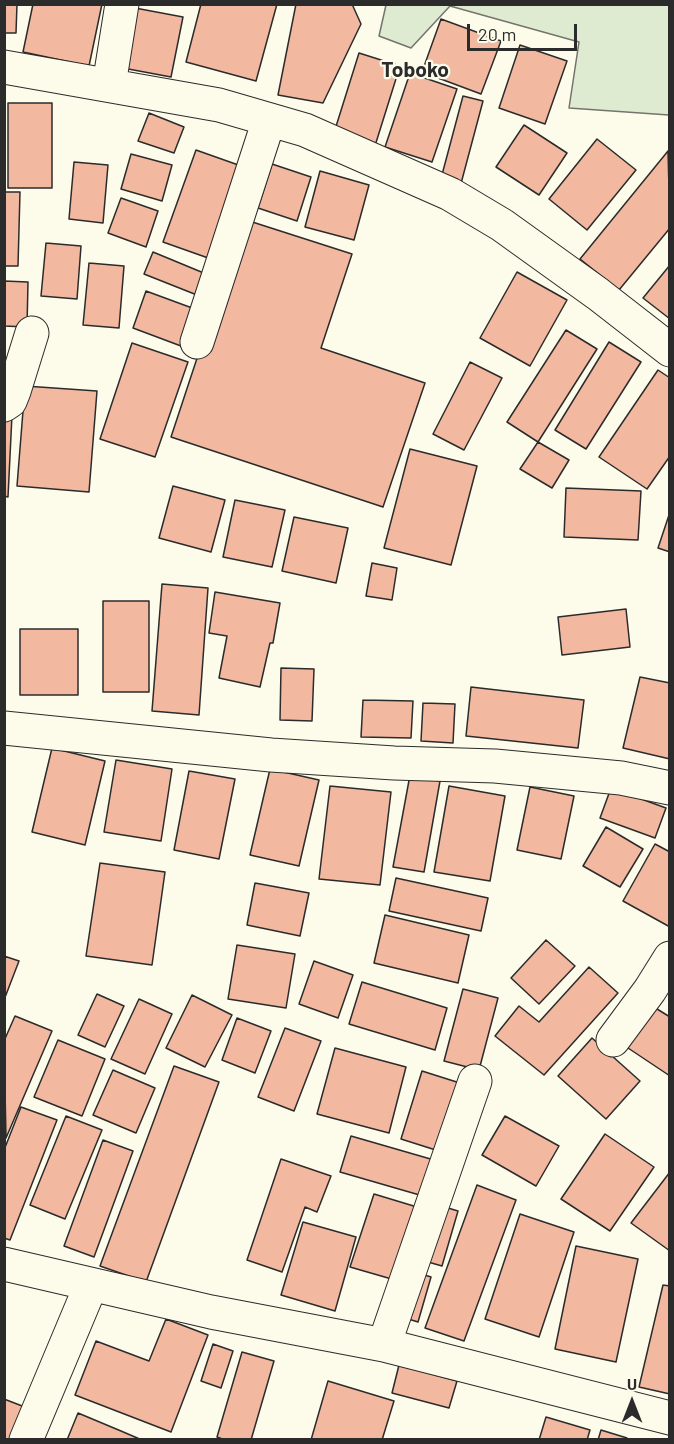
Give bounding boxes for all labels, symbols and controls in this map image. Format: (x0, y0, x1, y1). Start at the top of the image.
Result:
scale bar (470, 12, 580, 50)
text: 20 m (478, 23, 516, 45)
district label: Toboko (381, 57, 449, 83)
north arrow (602, 1372, 662, 1432)
text: U (627, 1374, 637, 1393)

